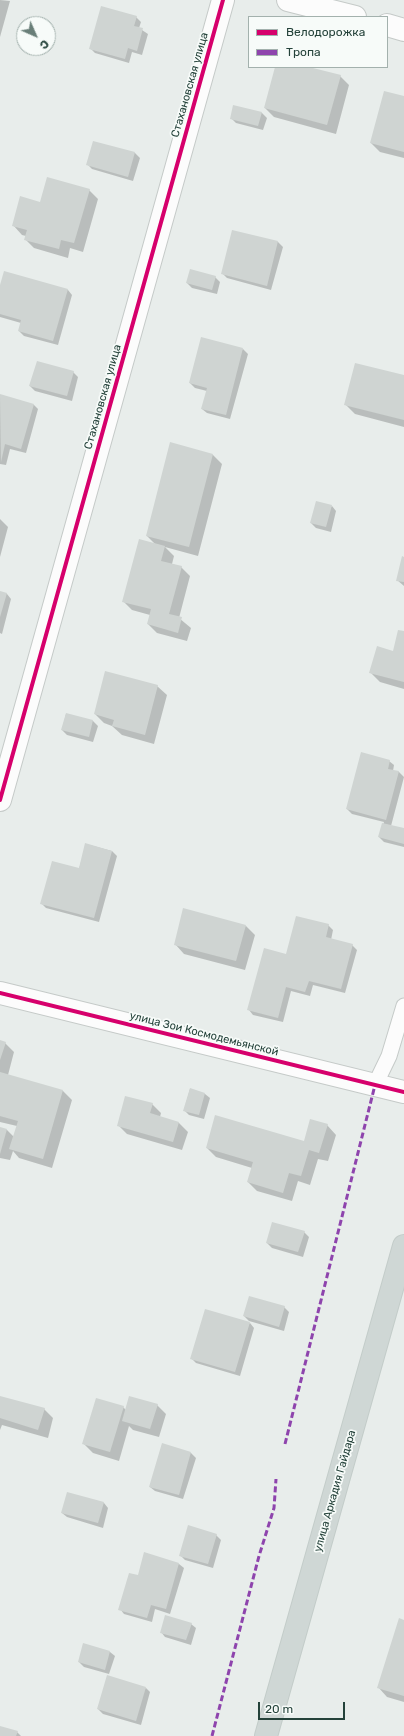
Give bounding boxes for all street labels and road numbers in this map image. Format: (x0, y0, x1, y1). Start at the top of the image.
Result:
street label: Стахановская улица (169, 31, 211, 139)
street label: Стахановская улица (82, 343, 124, 451)
street label: улица Зои Космодемьянской (128, 1009, 280, 1059)
street label: улица Аркадия Гайдара (311, 1429, 359, 1553)

